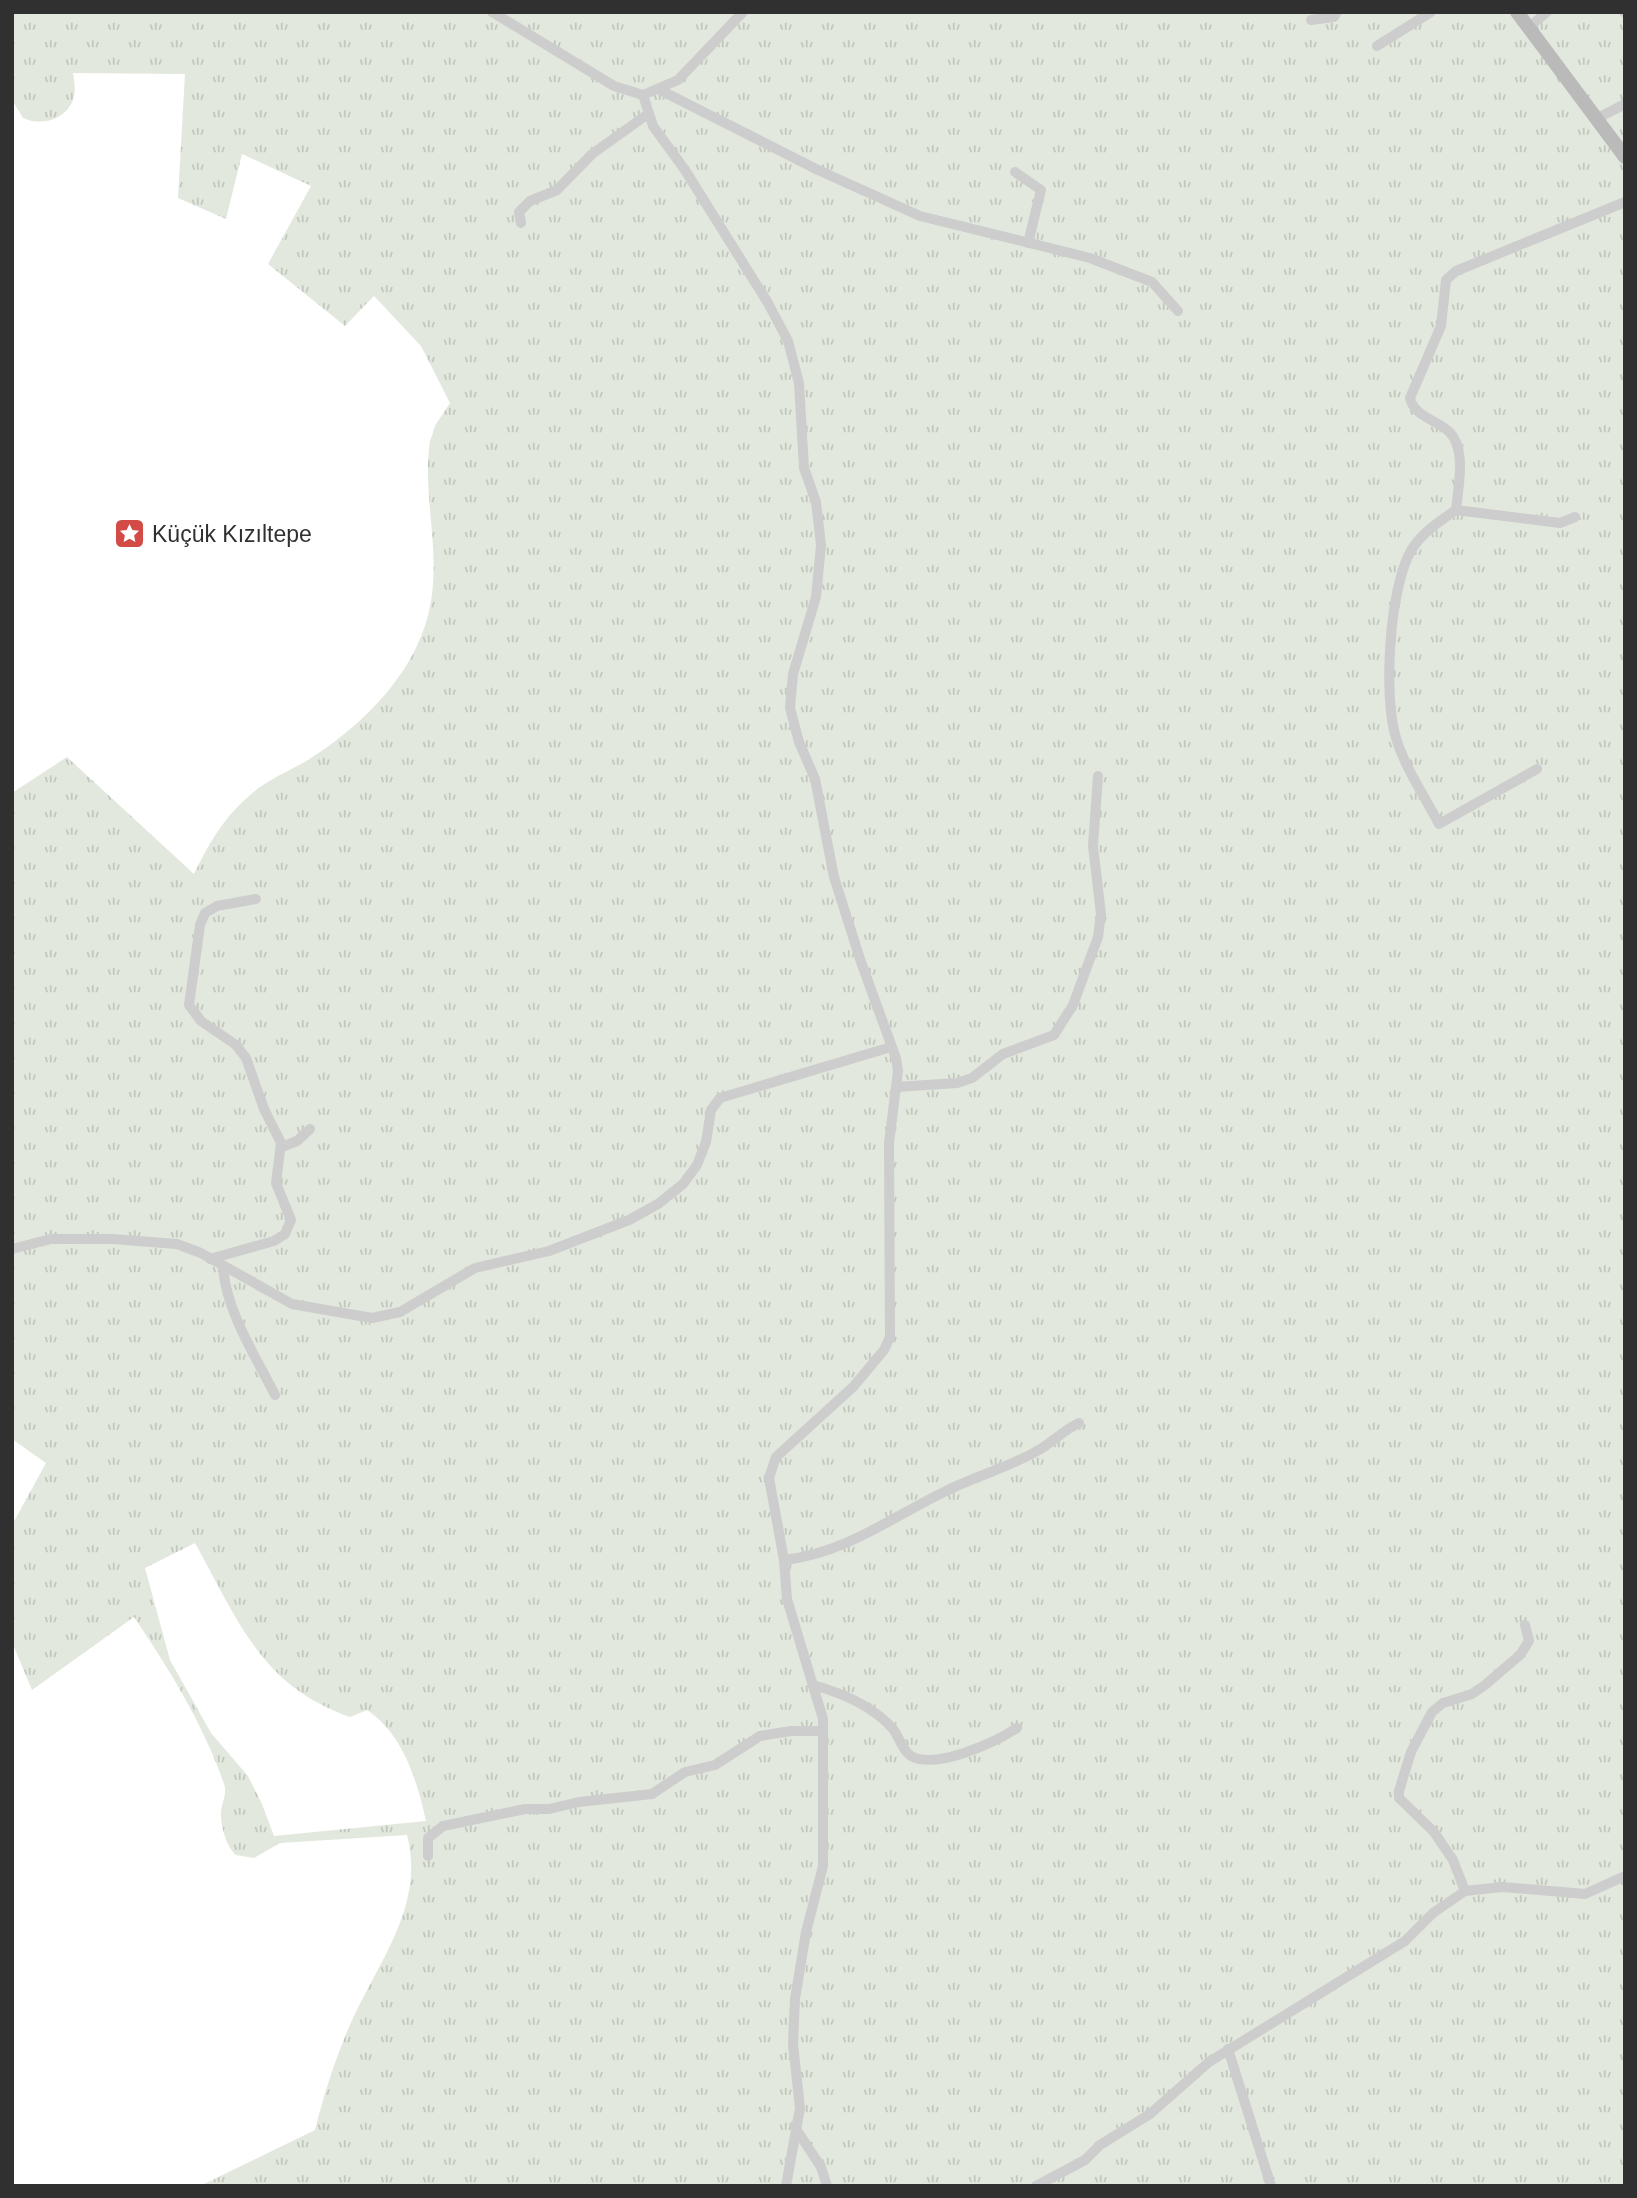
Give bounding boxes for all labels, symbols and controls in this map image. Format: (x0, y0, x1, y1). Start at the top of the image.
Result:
place icon: Küçük Kızıltepe (112, 517, 146, 551)
place label: Küçük Kızıltepe (152, 521, 312, 547)

